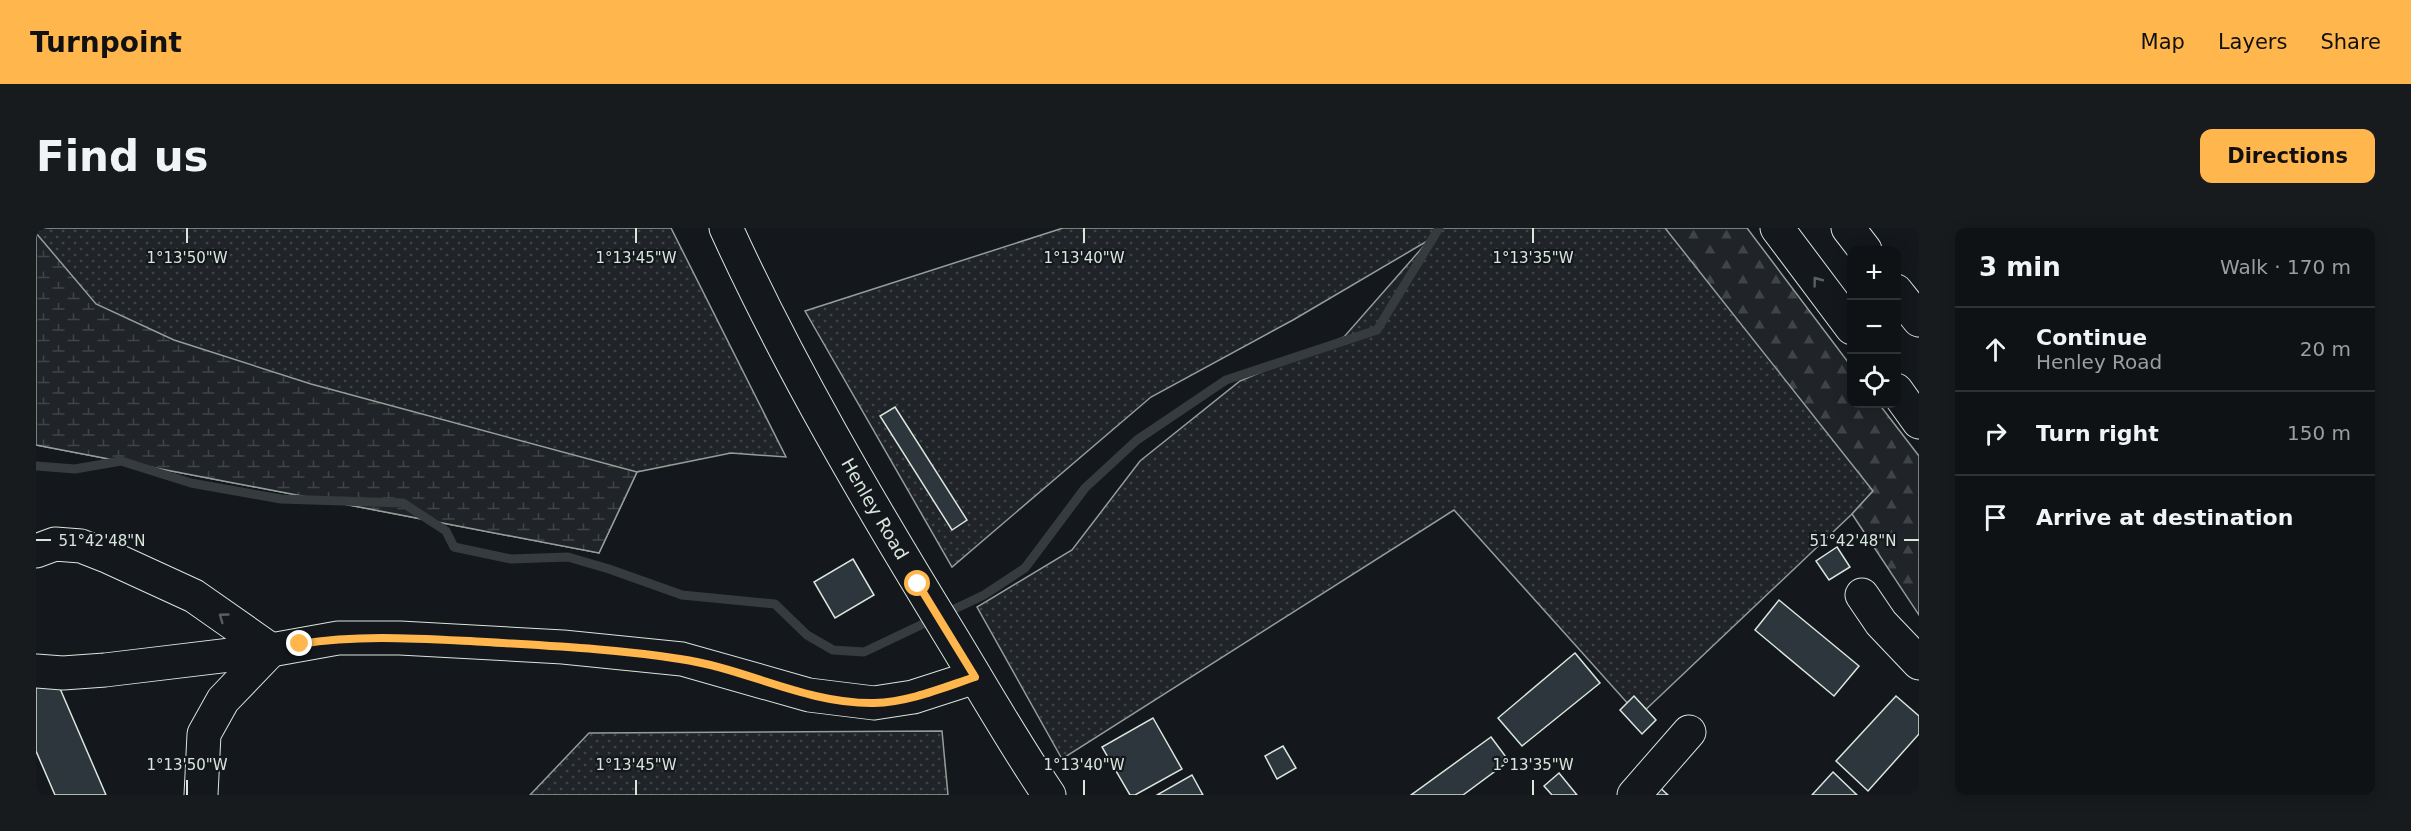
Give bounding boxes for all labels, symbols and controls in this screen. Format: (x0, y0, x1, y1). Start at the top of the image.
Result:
text: Turnpoint (30, 26, 182, 59)
text: Map (2141, 30, 2185, 54)
text: Layers (2218, 30, 2287, 54)
text: Share (2320, 30, 2381, 54)
button: Directions (2200, 129, 2375, 183)
text: Find us (36, 132, 209, 181)
map controls (1847, 246, 1901, 408)
button: + (1847, 246, 1901, 300)
text: 1°13'50"W (146, 249, 228, 267)
text: 1°13'45"W (595, 249, 677, 267)
text: 1°13'40"W (1043, 249, 1125, 267)
text: 1°13'35"W (1492, 249, 1574, 267)
text: 3 min (1979, 252, 2061, 282)
text: Walk · 170 m (2220, 255, 2351, 279)
one-way arrow (1813, 277, 1824, 288)
button: − (1847, 300, 1901, 354)
text: Continue (2036, 325, 2147, 350)
icon: ahead (1979, 333, 2012, 366)
text: 20 m (2300, 337, 2351, 361)
text: Henley Road (2036, 350, 2162, 374)
button: locate (1847, 354, 1901, 408)
icon: right (1979, 417, 2012, 450)
text: Turn right (2036, 421, 2159, 446)
text: 150 m (2287, 421, 2351, 445)
street label: Henley Road (837, 454, 913, 563)
icon: arrive (1979, 501, 2012, 534)
text: Arrive at destination (2036, 505, 2293, 530)
text: 51°42'48"N (58, 532, 146, 550)
text: 51°42'48"N (1809, 532, 1897, 550)
route start (904, 570, 930, 596)
one-way arrow (219, 613, 230, 624)
route end (286, 630, 312, 656)
text: 1°13'50"W (146, 756, 228, 774)
text: 1°13'45"W (595, 756, 677, 774)
text: 1°13'40"W (1043, 756, 1125, 774)
text: 1°13'35"W (1492, 756, 1574, 774)

